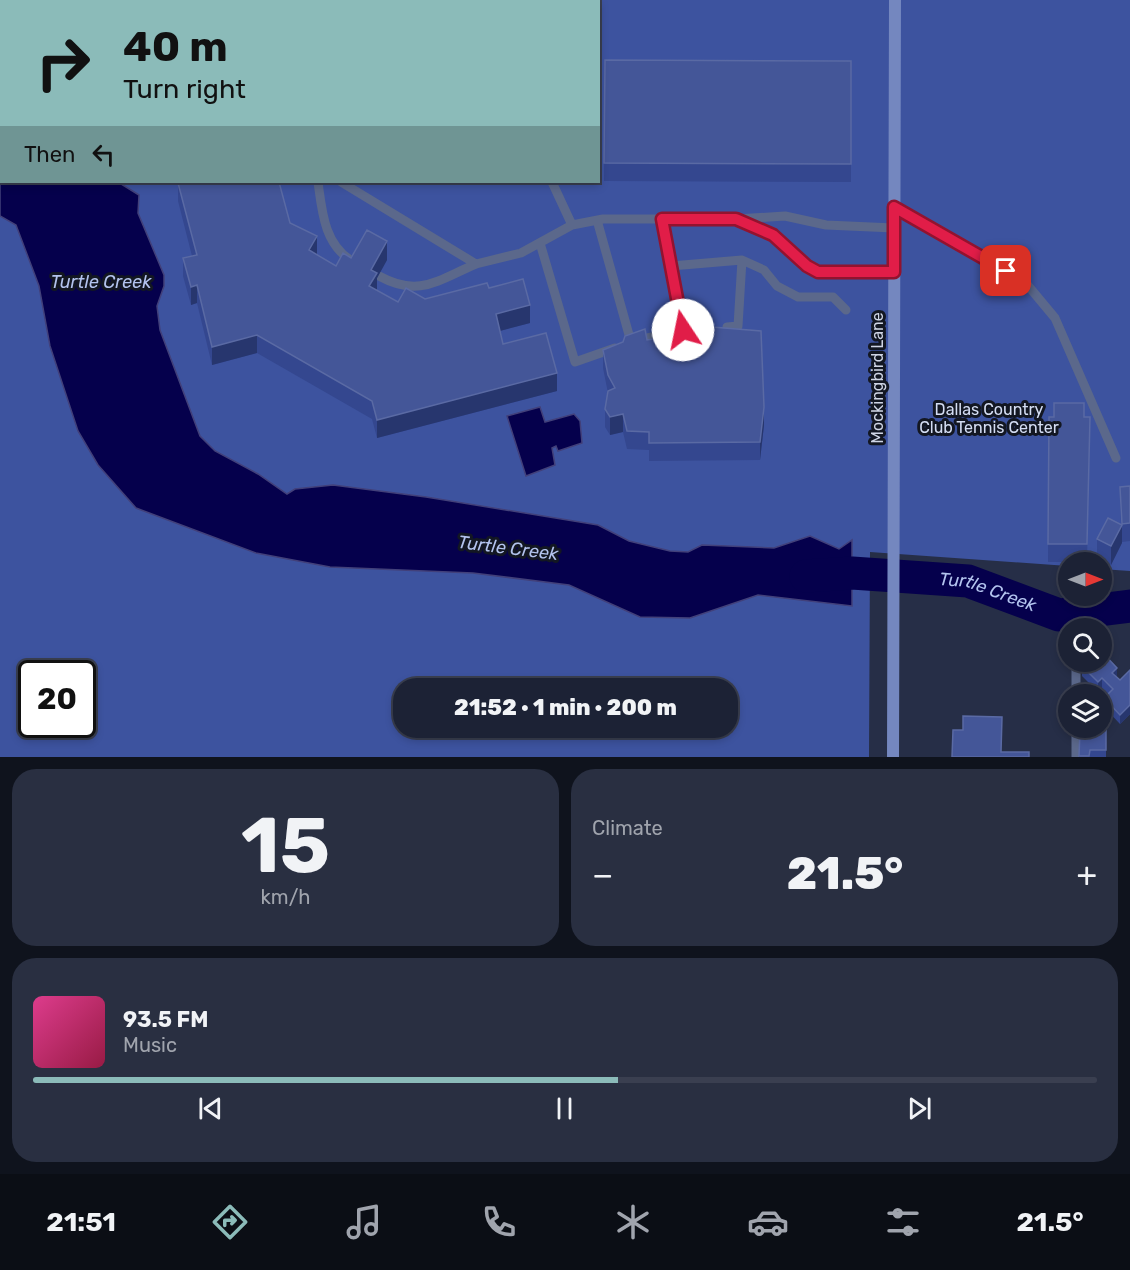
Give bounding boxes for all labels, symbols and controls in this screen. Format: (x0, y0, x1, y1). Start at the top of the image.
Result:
text: 40 m (123, 22, 228, 72)
icon: right (24, 24, 102, 102)
text: Turn right (123, 73, 246, 105)
icon: left (87, 138, 120, 171)
text: Then (24, 141, 75, 168)
pin (980, 245, 1031, 296)
icon: arrive (989, 254, 1022, 287)
water label: Turtle Creek (51, 271, 152, 293)
position arrow (651, 298, 715, 362)
street label: Mockingbird Lane (868, 312, 887, 444)
park label: Dallas Country Club Tennis Center (919, 400, 1059, 437)
water label: Turtle Creek (457, 531, 560, 565)
north arrow (1058, 552, 1112, 606)
map controls (1058, 552, 1112, 738)
water label: Turtle Creek (938, 568, 1040, 617)
button: search (1058, 618, 1112, 672)
speed limit sign: 20 (18, 660, 96, 738)
button: layers (1058, 684, 1112, 738)
text: 21:52 · 1 min · 200 m (454, 694, 677, 721)
text: 15 (241, 799, 330, 892)
text: Climate (592, 816, 663, 840)
text: 21.5° (787, 847, 903, 900)
text: − (592, 855, 613, 894)
text: + (1076, 855, 1097, 894)
text: km/h (261, 885, 310, 909)
text: 93.5 FM (123, 1006, 208, 1033)
text: Music (123, 1033, 177, 1057)
icon: previous (194, 1092, 227, 1125)
icon: pause (548, 1092, 581, 1125)
icon: next (903, 1092, 936, 1125)
icon: directions (209, 1201, 251, 1243)
icon: music (343, 1201, 385, 1243)
icon: phone (478, 1201, 520, 1243)
icon: climate (612, 1201, 654, 1243)
icon: car (747, 1201, 789, 1243)
icon: filters (882, 1201, 924, 1243)
text: 21:51 (46, 1206, 116, 1238)
text: 21.5° (1016, 1206, 1084, 1238)

